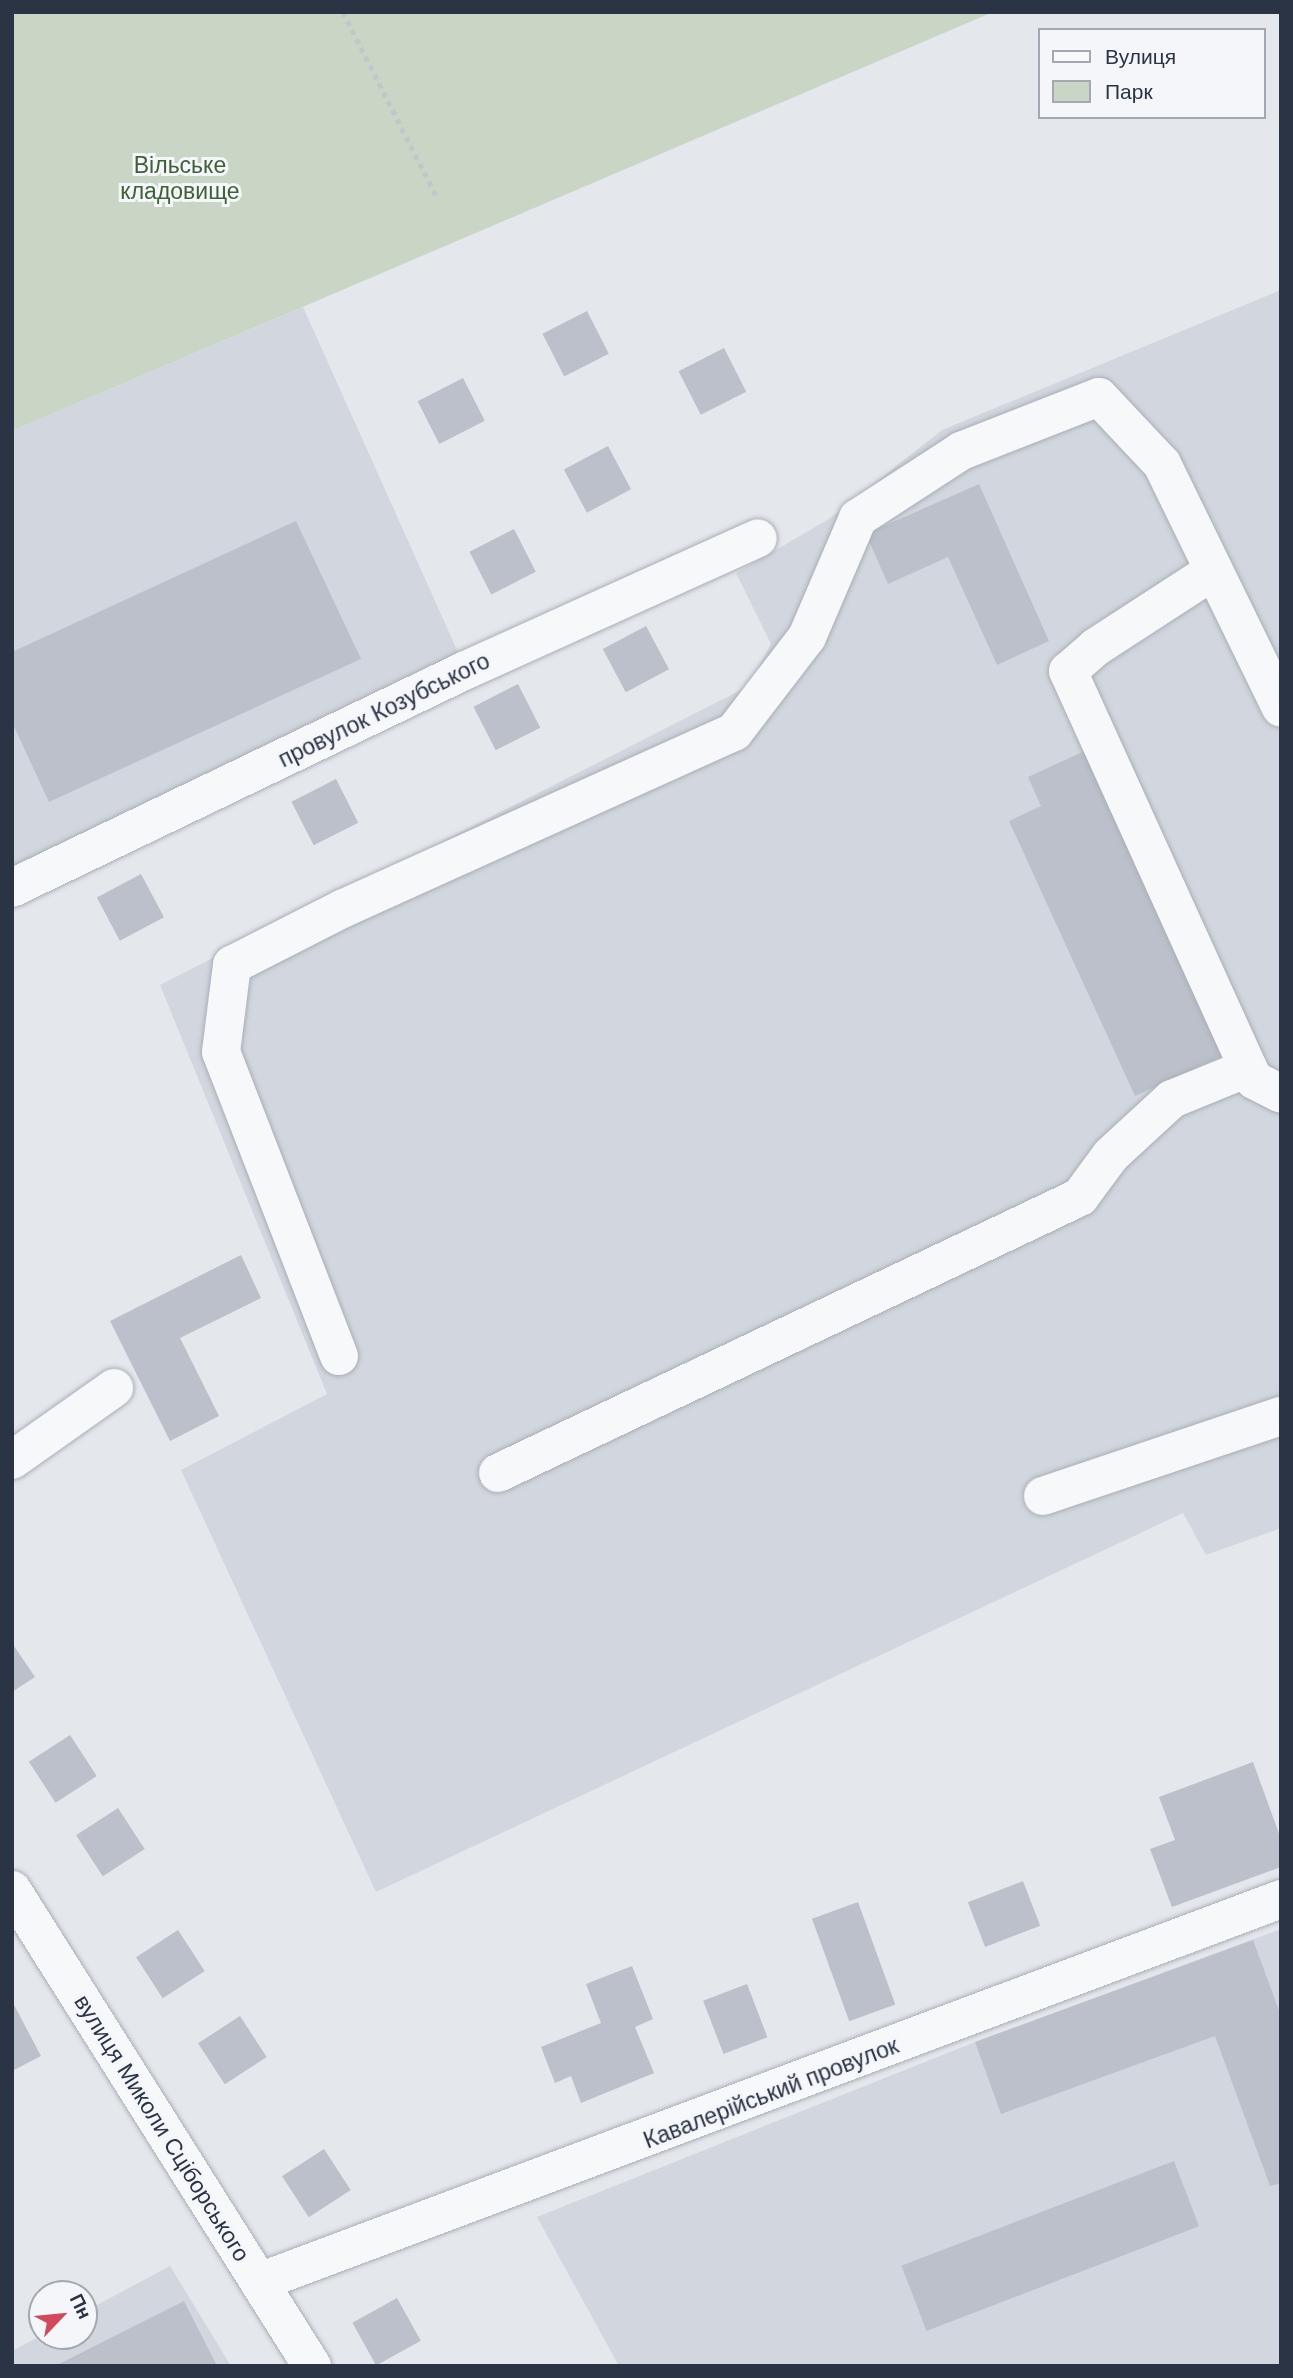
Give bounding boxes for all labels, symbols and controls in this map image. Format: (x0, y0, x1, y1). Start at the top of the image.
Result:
legend (1038, 28, 1265, 119)
text: Вулиця (1105, 45, 1176, 68)
text: Парк (1105, 80, 1153, 103)
park label: Вільське кладовище (120, 151, 240, 205)
street label: провулок Козубського (274, 647, 494, 773)
street label: вулиця Миколи Сціборського (68, 1990, 256, 2266)
street label: Кавалерійський провулок (640, 2032, 902, 2154)
north arrow (28, 2280, 98, 2350)
text: Пн (66, 2291, 95, 2322)

